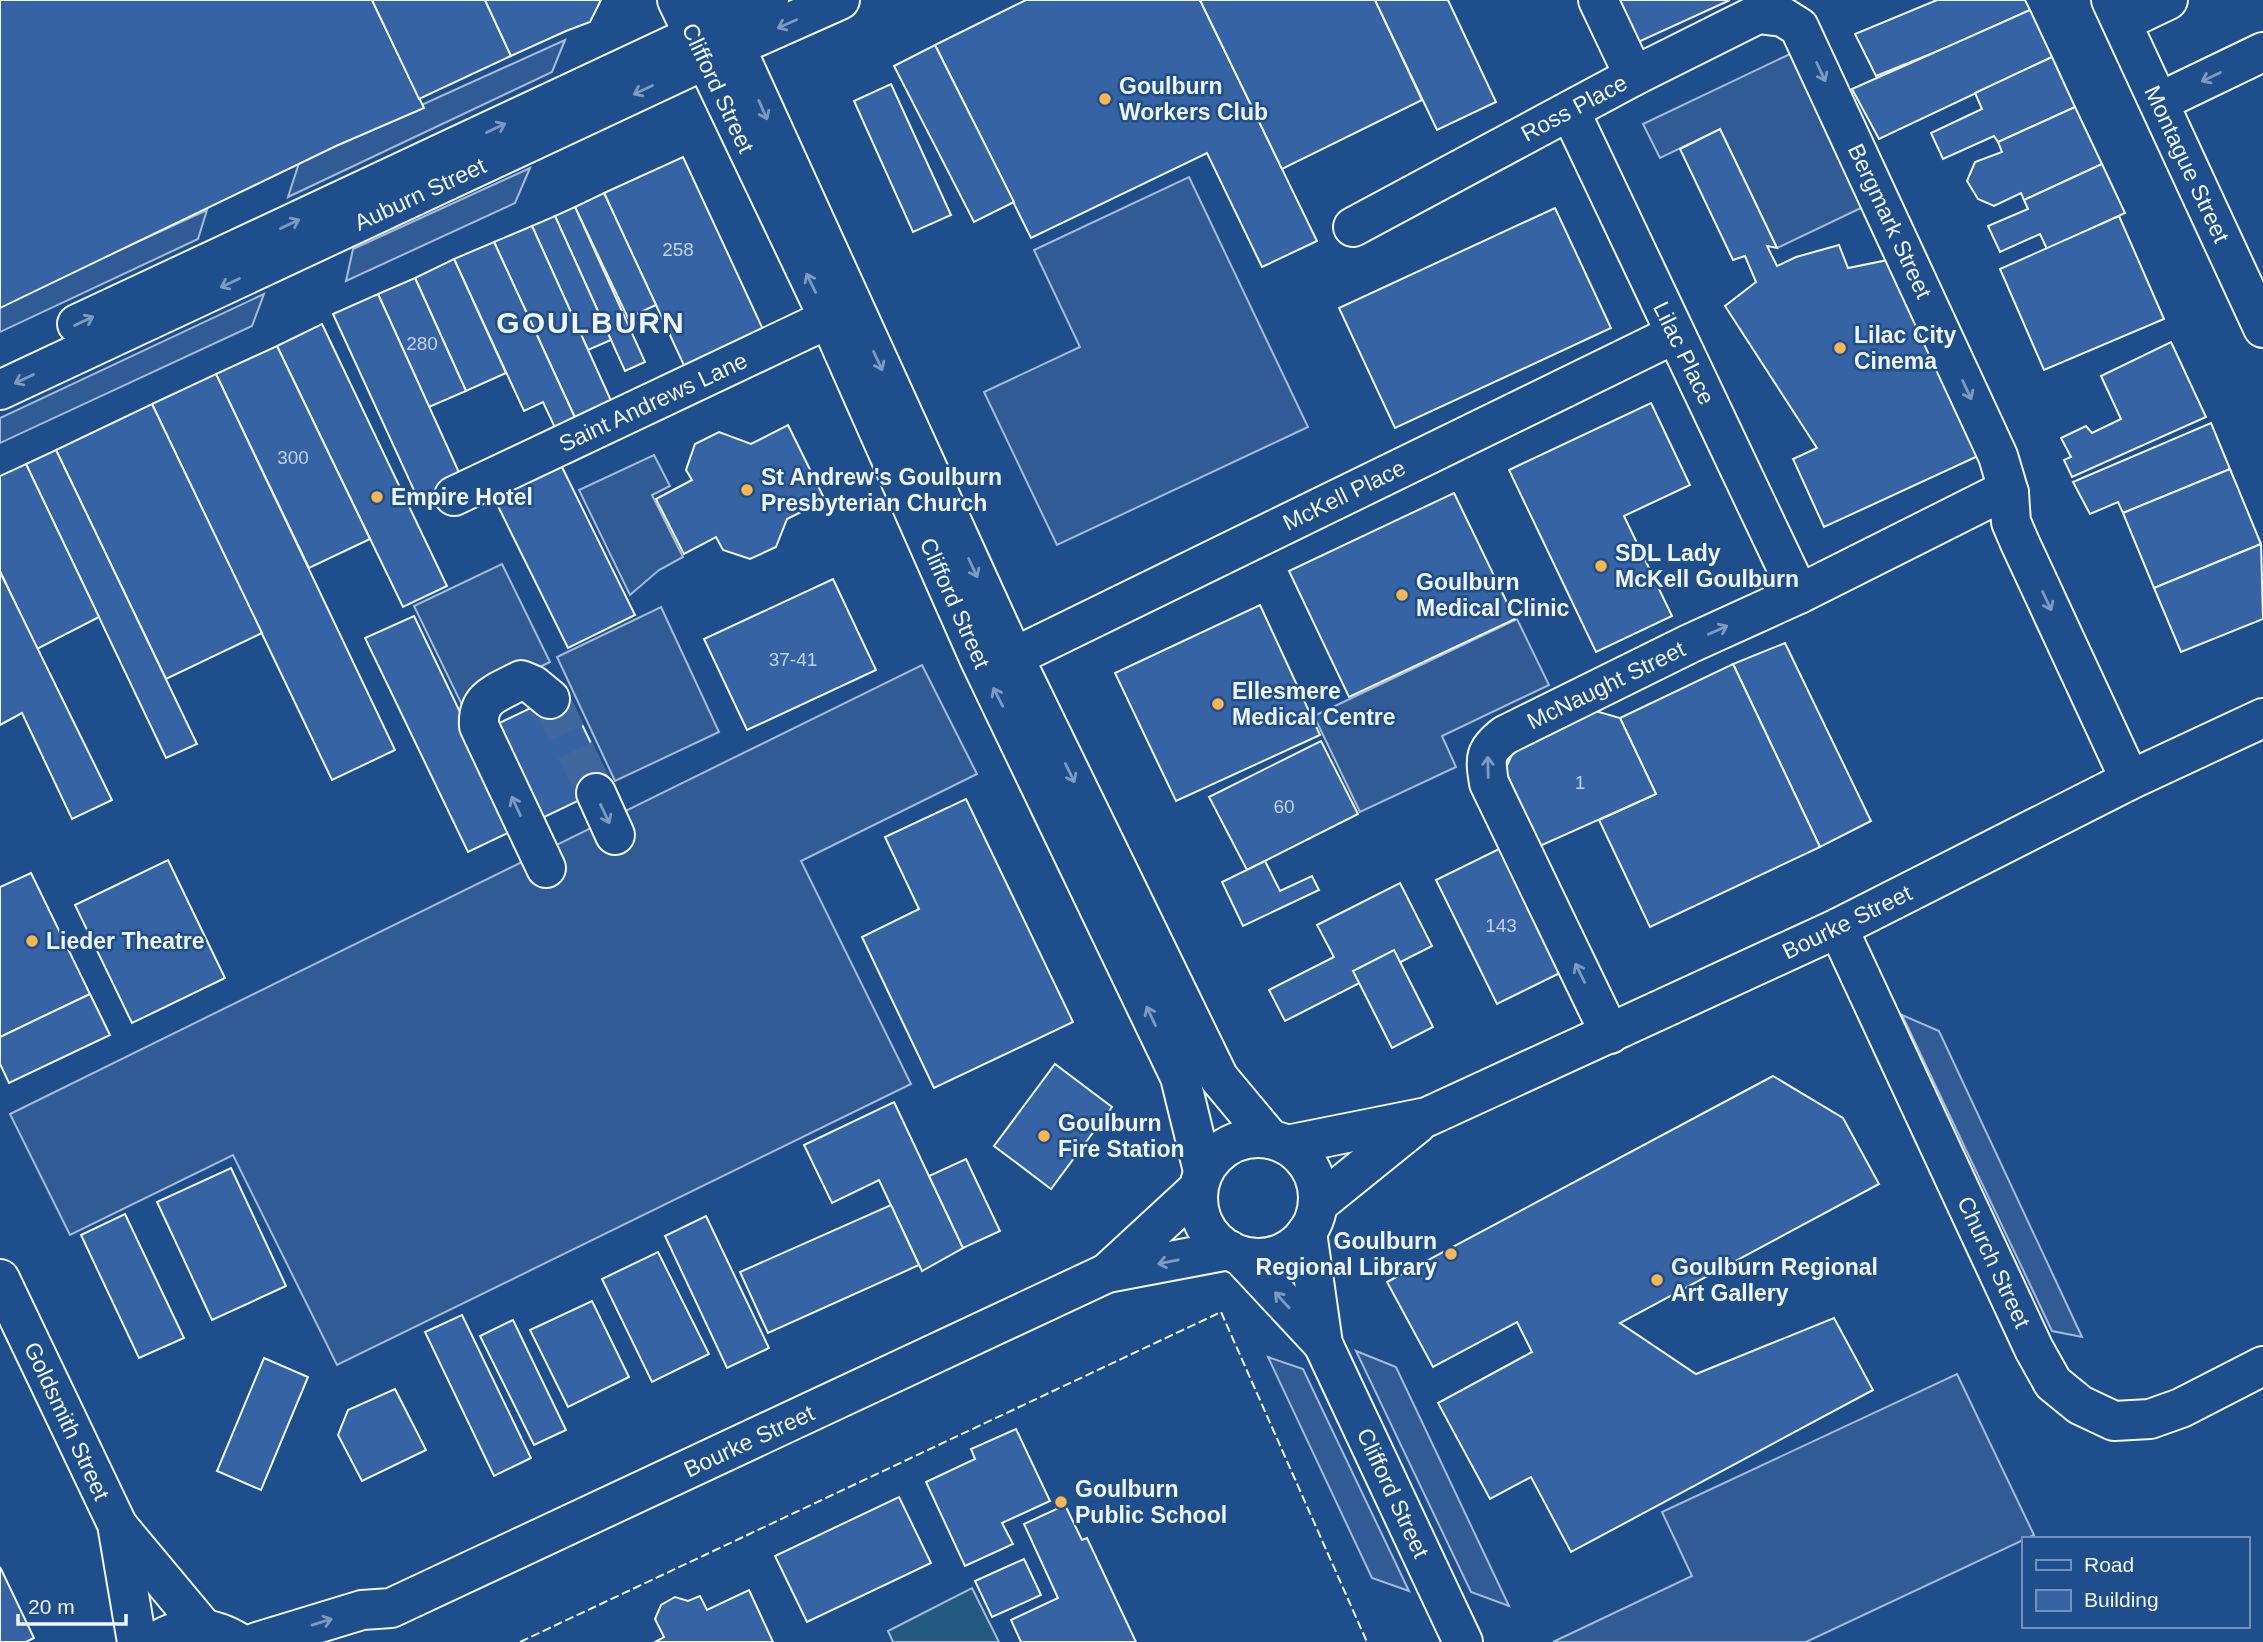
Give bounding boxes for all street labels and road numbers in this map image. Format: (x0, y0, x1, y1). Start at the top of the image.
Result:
street label: Clifford Street (677, 19, 760, 158)
street label: Ross Place (1517, 69, 1631, 147)
street label: Montague Street (2139, 81, 2235, 247)
street label: Bergmark Street (1843, 140, 1937, 303)
street label: Auburn Street (350, 152, 490, 236)
street label: Lilac Place (1648, 297, 1720, 409)
street label: Saint Andrews Lane (555, 347, 751, 457)
street label: McKell Place (1279, 454, 1409, 536)
street label: Clifford Street (915, 534, 996, 673)
street label: McNaught Street (1523, 635, 1690, 735)
street label: Bourke Street (1778, 879, 1916, 965)
street label: Church Street (1952, 1192, 2036, 1332)
street label: Goldsmith Street (19, 1338, 115, 1505)
street label: Bourke Street (680, 1399, 819, 1483)
street label: Clifford Street (1352, 1424, 1435, 1563)

